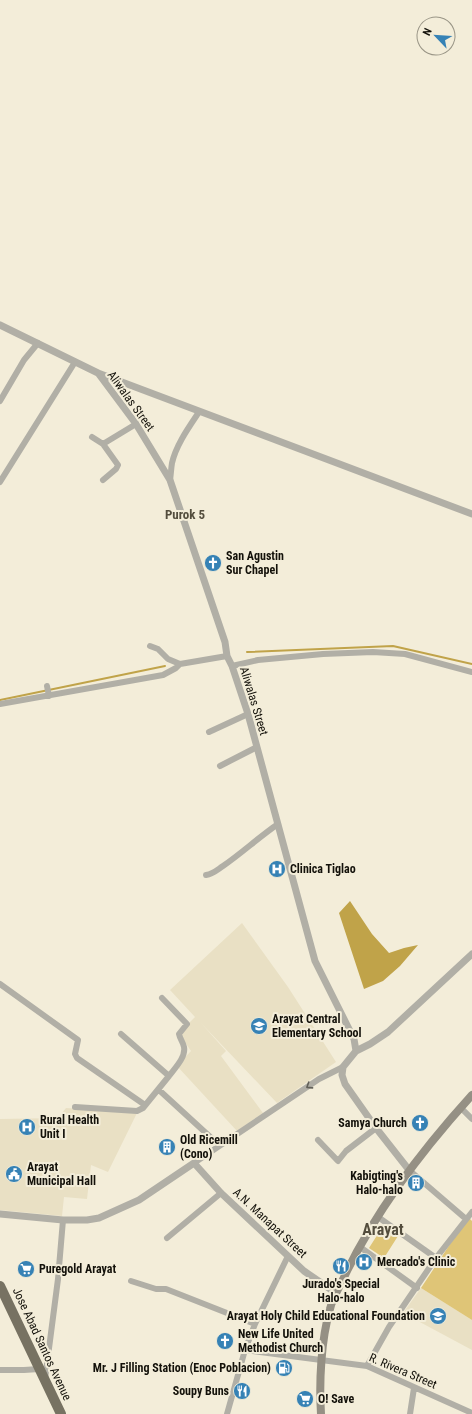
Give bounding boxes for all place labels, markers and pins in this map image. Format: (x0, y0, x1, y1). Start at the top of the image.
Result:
place label: San Agustin Sur Chapel (226, 549, 284, 577)
church icon: San Agustin Sur Chapel (203, 553, 223, 573)
hospital icon: Clinica Tiglao (267, 859, 287, 879)
place label: Clinica Tiglao (290, 862, 356, 876)
place label: Arayat Central Elementary School (272, 1012, 362, 1040)
school or university icon: Arayat Central Elementary School (249, 1016, 269, 1036)
place label: Rural Health Unit I (40, 1113, 99, 1141)
church icon: Samya Church (410, 1113, 430, 1133)
place label: Samya Church (338, 1116, 407, 1130)
hospital icon: Rural Health Unit I (17, 1117, 37, 1137)
place label: Old Ricemill (Cono) (180, 1133, 238, 1161)
building icon: Old Ricemill (Cono) (157, 1137, 177, 1157)
place label: Arayat Municipal Hall (27, 1160, 96, 1188)
public building icon: Arayat Municipal Hall (4, 1164, 24, 1184)
place label: Kabigting's Halo-halo (350, 1169, 404, 1197)
building icon: Kabigting's Halo-halo (406, 1173, 426, 1193)
hospital icon: Mercado's Clinic (354, 1252, 374, 1272)
place label: Mercado's Clinic (377, 1255, 456, 1269)
restaurant icon: Jurado's Special Halo-halo (331, 1256, 351, 1276)
supermarket icon: Puregold Arayat (16, 1259, 36, 1279)
place label: Puregold Arayat (39, 1262, 117, 1276)
place label: Jurado's Special Halo-halo (302, 1277, 380, 1305)
school or university icon: Arayat Holy Child Educational Foundation (428, 1306, 448, 1326)
place label: Arayat Holy Child Educational Foundation (227, 1309, 425, 1323)
place label: New Life United Methodist Church (238, 1327, 323, 1355)
church icon: New Life United Methodist Church (215, 1331, 235, 1351)
fuel station icon: Mr. J Filling Station (Enoc Poblacion) (274, 1358, 294, 1378)
place label: Mr. J Filling Station (Enoc Poblacion) (93, 1361, 271, 1375)
restaurant icon: Soupy Buns (232, 1381, 252, 1401)
place label: Soupy Buns (173, 1384, 230, 1398)
supermarket icon: O! Save (295, 1389, 315, 1409)
place label: O! Save (318, 1392, 354, 1406)

